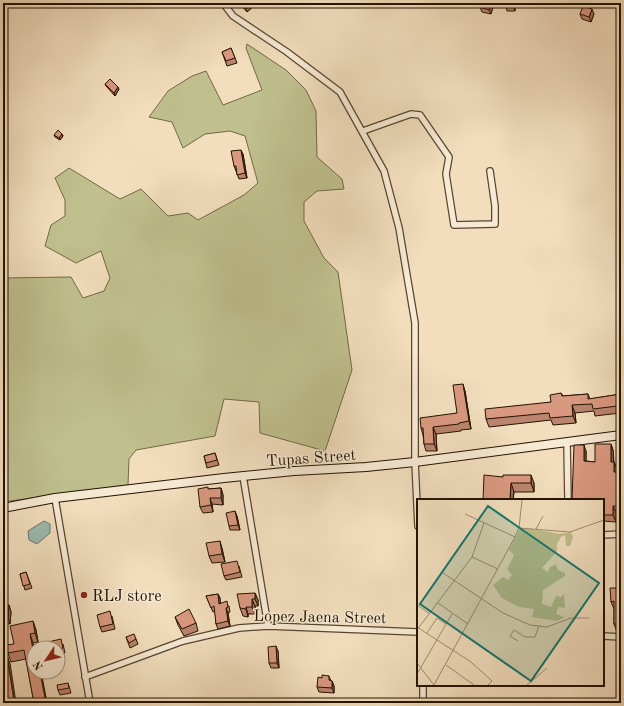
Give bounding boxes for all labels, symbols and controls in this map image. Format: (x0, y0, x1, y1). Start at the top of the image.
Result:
street label: Tupas Street (266, 448, 357, 470)
inset map (417, 499, 604, 686)
place label: RLJ store (92, 589, 162, 605)
marker: RLJ store (79, 590, 89, 600)
street label: Lopez Jaena Street (253, 609, 387, 627)
north arrow (26, 640, 66, 680)
text: N (32, 658, 46, 671)

